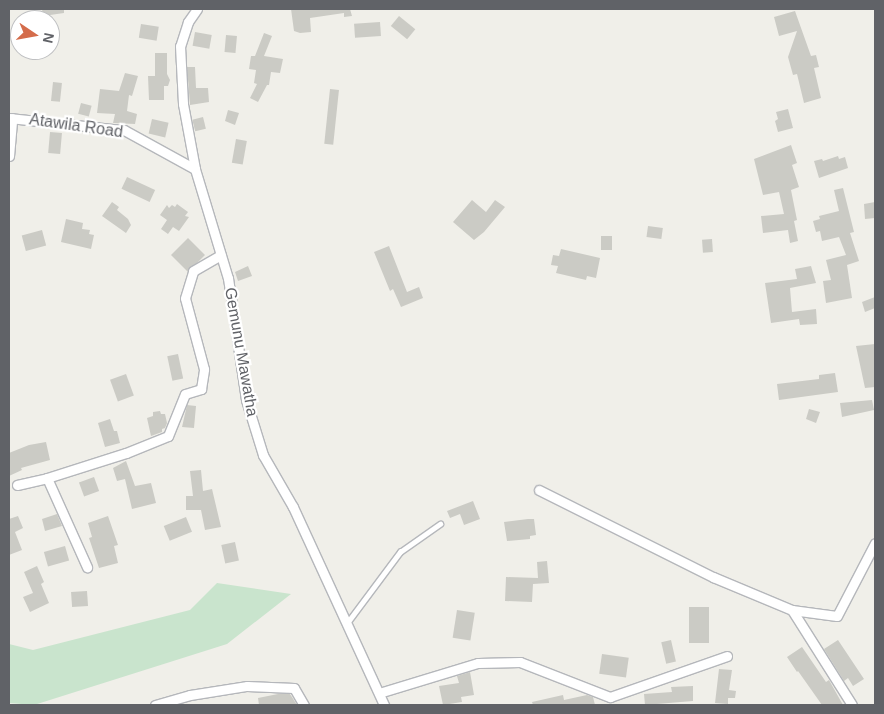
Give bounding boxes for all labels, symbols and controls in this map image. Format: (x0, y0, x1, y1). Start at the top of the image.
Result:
north arrow (10, 10, 60, 60)
text: N (40, 31, 58, 45)
street label: Atawila Road (28, 110, 124, 142)
street label: Gemunu Mawatha (220, 286, 262, 418)

